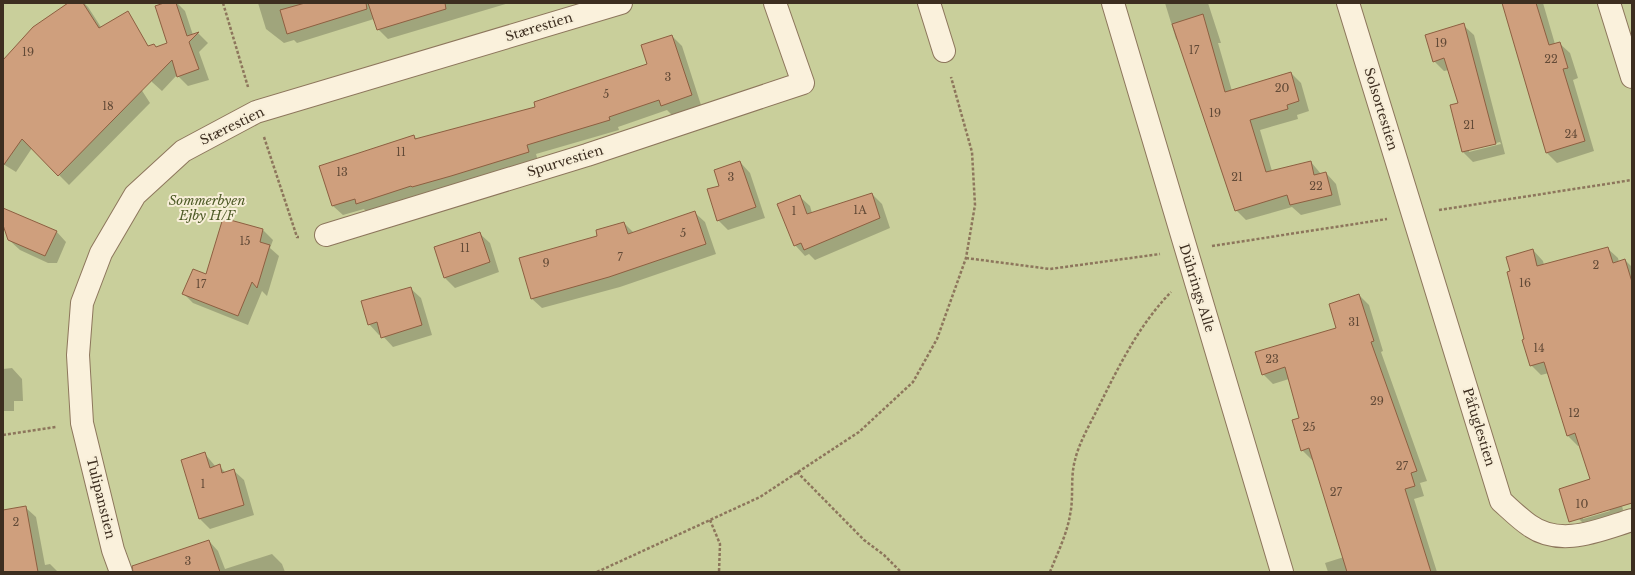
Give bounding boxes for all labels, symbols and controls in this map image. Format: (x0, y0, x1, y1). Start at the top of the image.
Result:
street label: Stærestien (503, 9, 575, 45)
house number: 19 (1435, 36, 1447, 50)
house number: 17 (1189, 43, 1200, 57)
house number: 19 (22, 45, 34, 59)
house number: 22 (1544, 52, 1558, 66)
street label: Solsortestien (1360, 66, 1402, 153)
house number: 3 (665, 70, 672, 84)
house number: 20 (1275, 81, 1289, 95)
house number: 5 (603, 87, 609, 101)
house number: 18 (102, 99, 114, 113)
street label: Stærestien (197, 103, 267, 149)
house number: 19 (1209, 106, 1221, 120)
house number: 21 (1463, 118, 1475, 132)
house number: 24 (1564, 127, 1578, 141)
street label: Spurvestien (525, 141, 605, 181)
house number: 11 (396, 145, 406, 159)
house number: 13 (336, 165, 348, 179)
house number: 3 (728, 170, 735, 184)
house number: 21 (1231, 170, 1243, 184)
house number: 22 (1309, 179, 1323, 193)
park label: Sommerbyen Ejby H/F (169, 192, 245, 224)
house number: 1A (853, 203, 867, 217)
house number: 1 (792, 204, 797, 218)
house number: 5 (680, 226, 686, 240)
house number: 15 (239, 234, 251, 248)
house number: 11 (460, 241, 470, 255)
street label: Dührings Alle (1175, 242, 1219, 334)
house number: 7 (617, 250, 623, 264)
house number: 9 (542, 256, 550, 270)
house number: 2 (1593, 258, 1600, 272)
house number: 16 (1519, 276, 1531, 290)
house number: 17 (196, 277, 207, 291)
house number: 31 (1348, 315, 1360, 329)
house number: 14 (1533, 341, 1545, 355)
house number: 23 (1265, 352, 1279, 366)
street label: Påfuglestien (1459, 386, 1499, 468)
house number: 29 (1370, 394, 1384, 408)
house number: 12 (1568, 406, 1580, 420)
house number: 25 (1302, 420, 1316, 434)
street label: Tulipanstien (83, 455, 119, 541)
house number: 27 (1396, 459, 1409, 473)
house number: 1 (201, 477, 206, 491)
house number: 27 (1330, 485, 1343, 499)
house number: 10 (1576, 497, 1589, 511)
house number: 2 (13, 515, 20, 529)
house number: 3 (185, 554, 192, 568)

